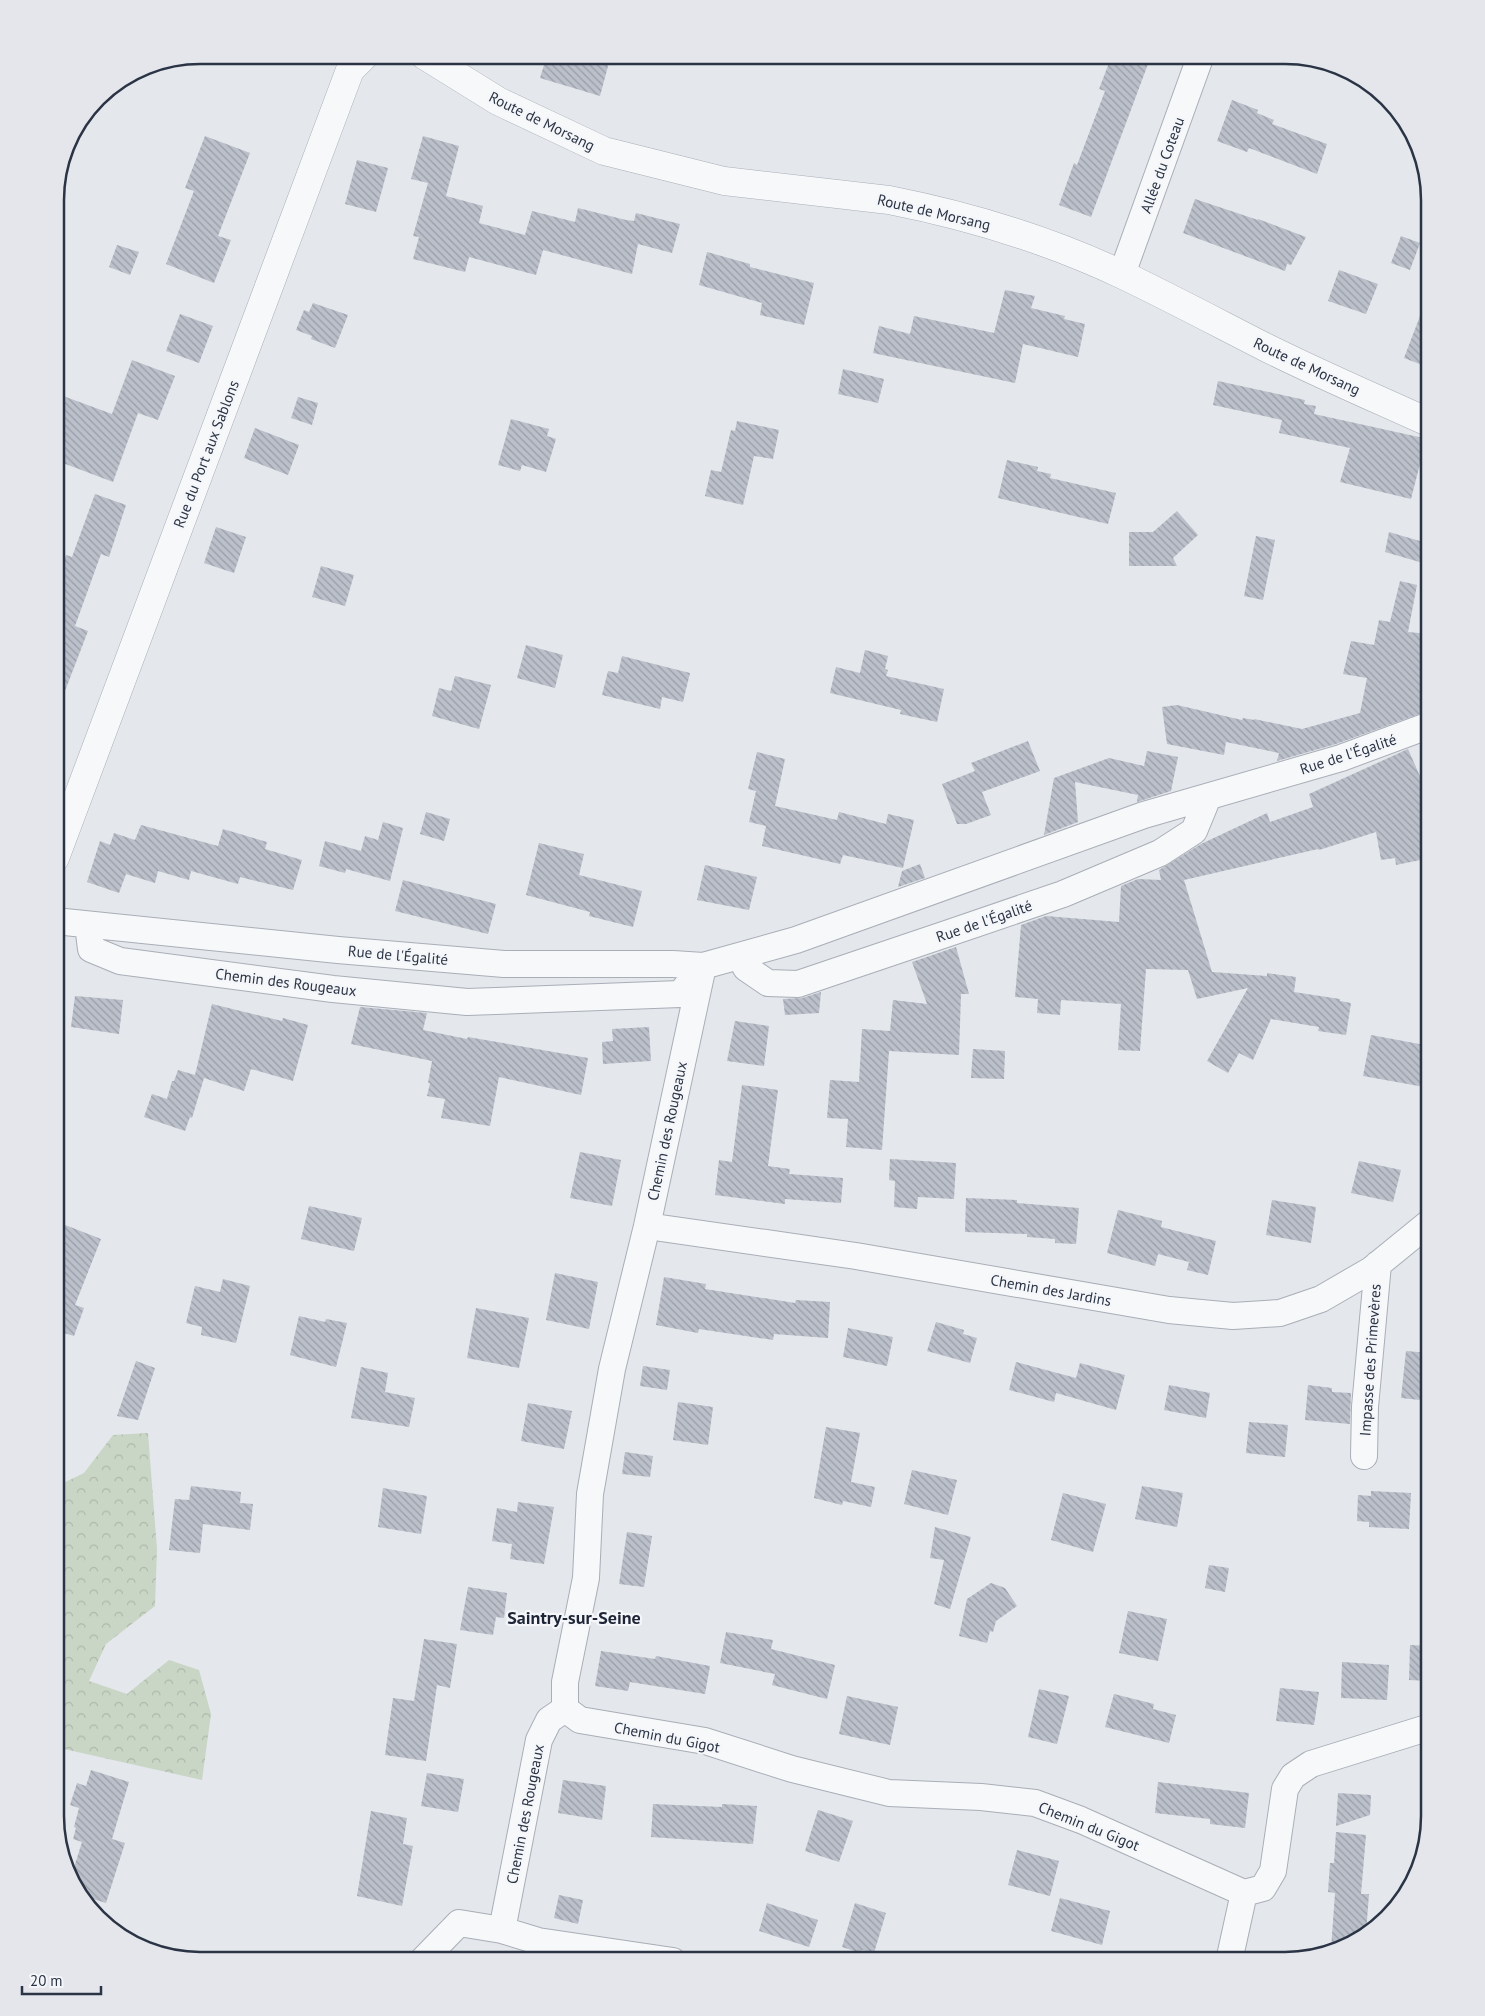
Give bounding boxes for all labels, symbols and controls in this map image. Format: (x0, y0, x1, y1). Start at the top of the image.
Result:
street label: Route de Morsang (486, 87, 598, 155)
street label: Allée du Coteau (1136, 114, 1188, 216)
street label: Route de Morsang (876, 190, 992, 234)
street label: Route de Morsang (1251, 333, 1363, 399)
street label: Rue du Port aux Sablons (169, 378, 243, 530)
street label: Rue de l'Égalité (1297, 729, 1399, 779)
street label: Rue de l'Égalité (933, 896, 1035, 946)
street label: Rue de l'Égalité (347, 941, 449, 969)
street label: Chemin des Rougeaux (214, 964, 358, 1000)
street label: Chemin des Rougeaux (643, 1059, 691, 1202)
street label: Chemin des Jardins (989, 1270, 1113, 1310)
street label: Impasse des Primevères (1355, 1283, 1385, 1437)
district label: Saintry-sur-Seine (507, 1606, 641, 1629)
street label: Chemin du Gigot (613, 1717, 721, 1757)
street label: Chemin des Rougeaux (502, 1742, 548, 1886)
street label: Chemin du Gigot (1036, 1797, 1142, 1855)
scale bar (22, 1964, 101, 1996)
text: 20 m (30, 1971, 63, 1990)

